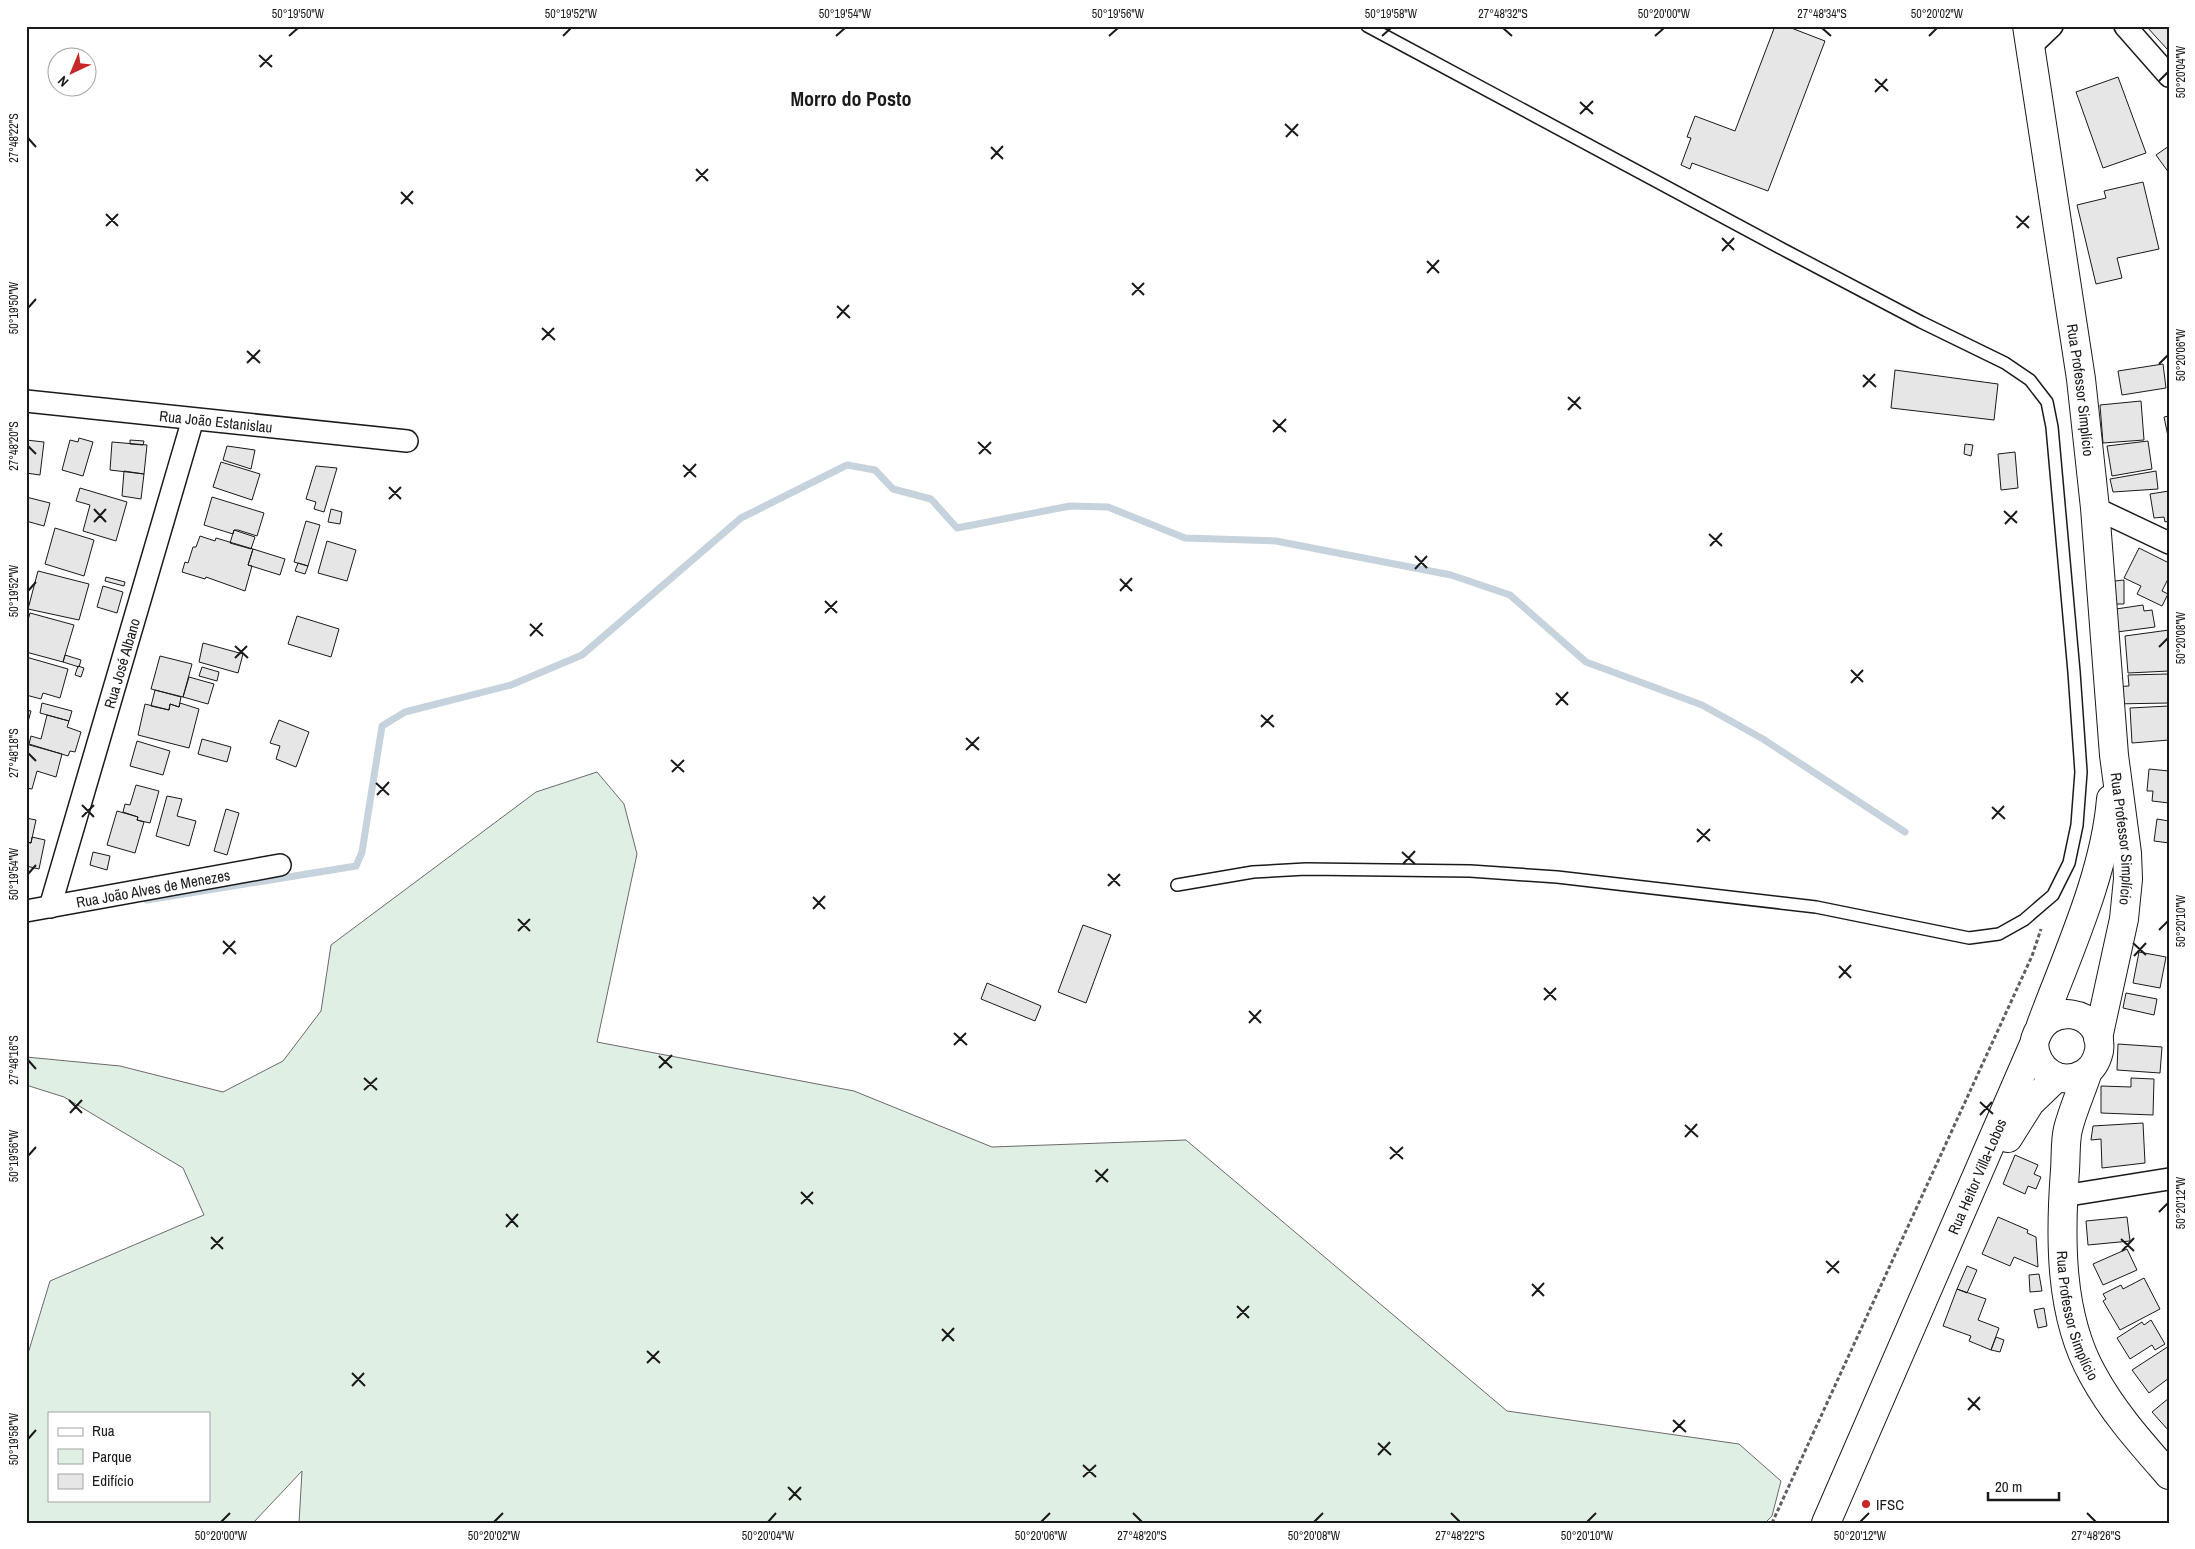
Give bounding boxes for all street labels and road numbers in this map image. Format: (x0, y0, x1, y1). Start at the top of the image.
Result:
street label: Rua Professor Simplício (2062, 322, 2100, 457)
street label: Rua João Estanislau (158, 405, 274, 437)
street label: Rua José Albano (98, 615, 145, 711)
street label: Rua Professor Simplício (2106, 771, 2139, 906)
street label: Rua João Alves de Menezes (74, 864, 232, 912)
street label: Rua Heitor Villa-Lobos (1942, 1115, 2011, 1237)
street label: Rua Professor Simplício (2052, 1250, 2104, 1384)

